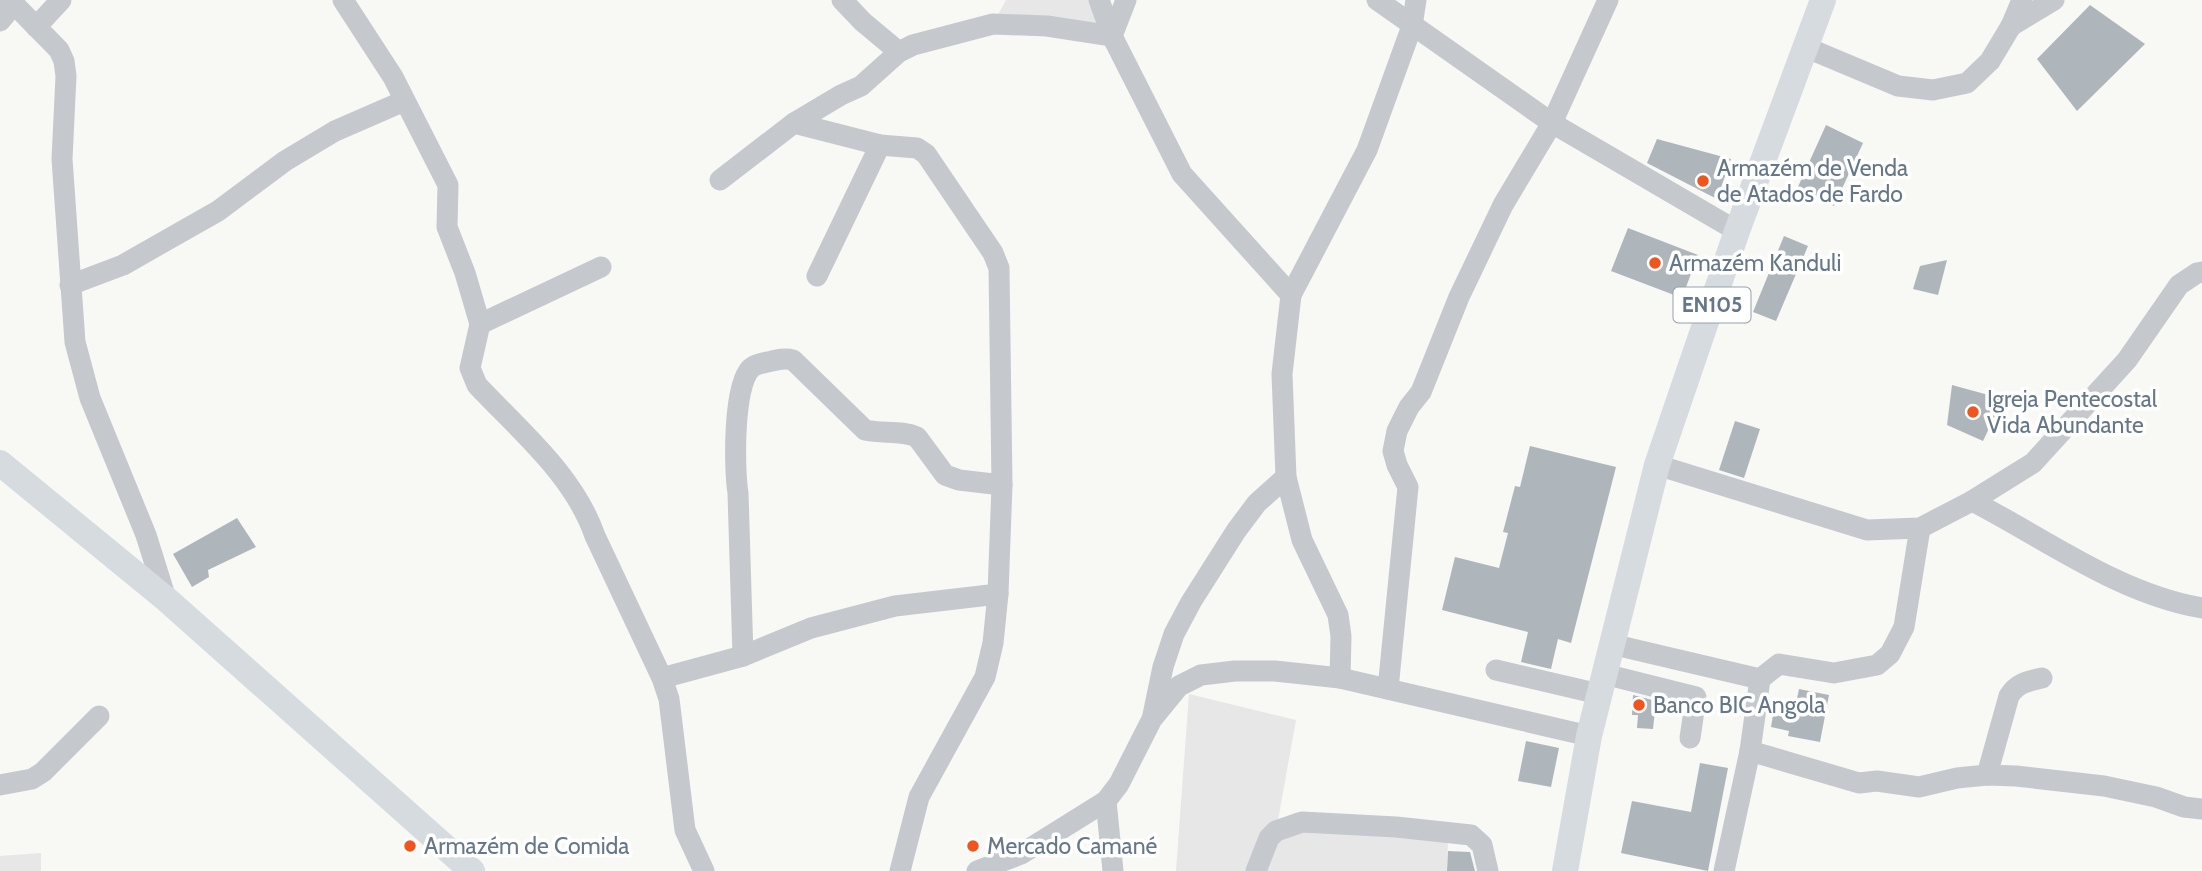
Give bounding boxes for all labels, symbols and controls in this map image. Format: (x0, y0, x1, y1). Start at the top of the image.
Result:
place label: Armazém de Venda de Atados de Fardo (1717, 154, 1908, 208)
marker: Armazém de Venda de Atados de Fardo (1695, 173, 1711, 189)
place label: Armazém Kanduli (1669, 249, 1841, 277)
marker: Armazém Kanduli (1647, 255, 1663, 271)
road number: EN105 (1674, 288, 1750, 322)
place label: Igreja Pentecostal Vida Abundante (1987, 385, 2158, 439)
marker: Igreja Pentecostal Vida Abundante (1965, 404, 1981, 420)
place label: Banco BIC Angola (1653, 691, 1825, 719)
marker: Banco BIC Angola (1631, 697, 1647, 713)
place label: Armazém de Comida (424, 832, 629, 860)
place label: Mercado Camané (987, 832, 1157, 860)
marker: Armazém de Comida (402, 838, 418, 854)
marker: Mercado Camané (965, 838, 981, 854)

